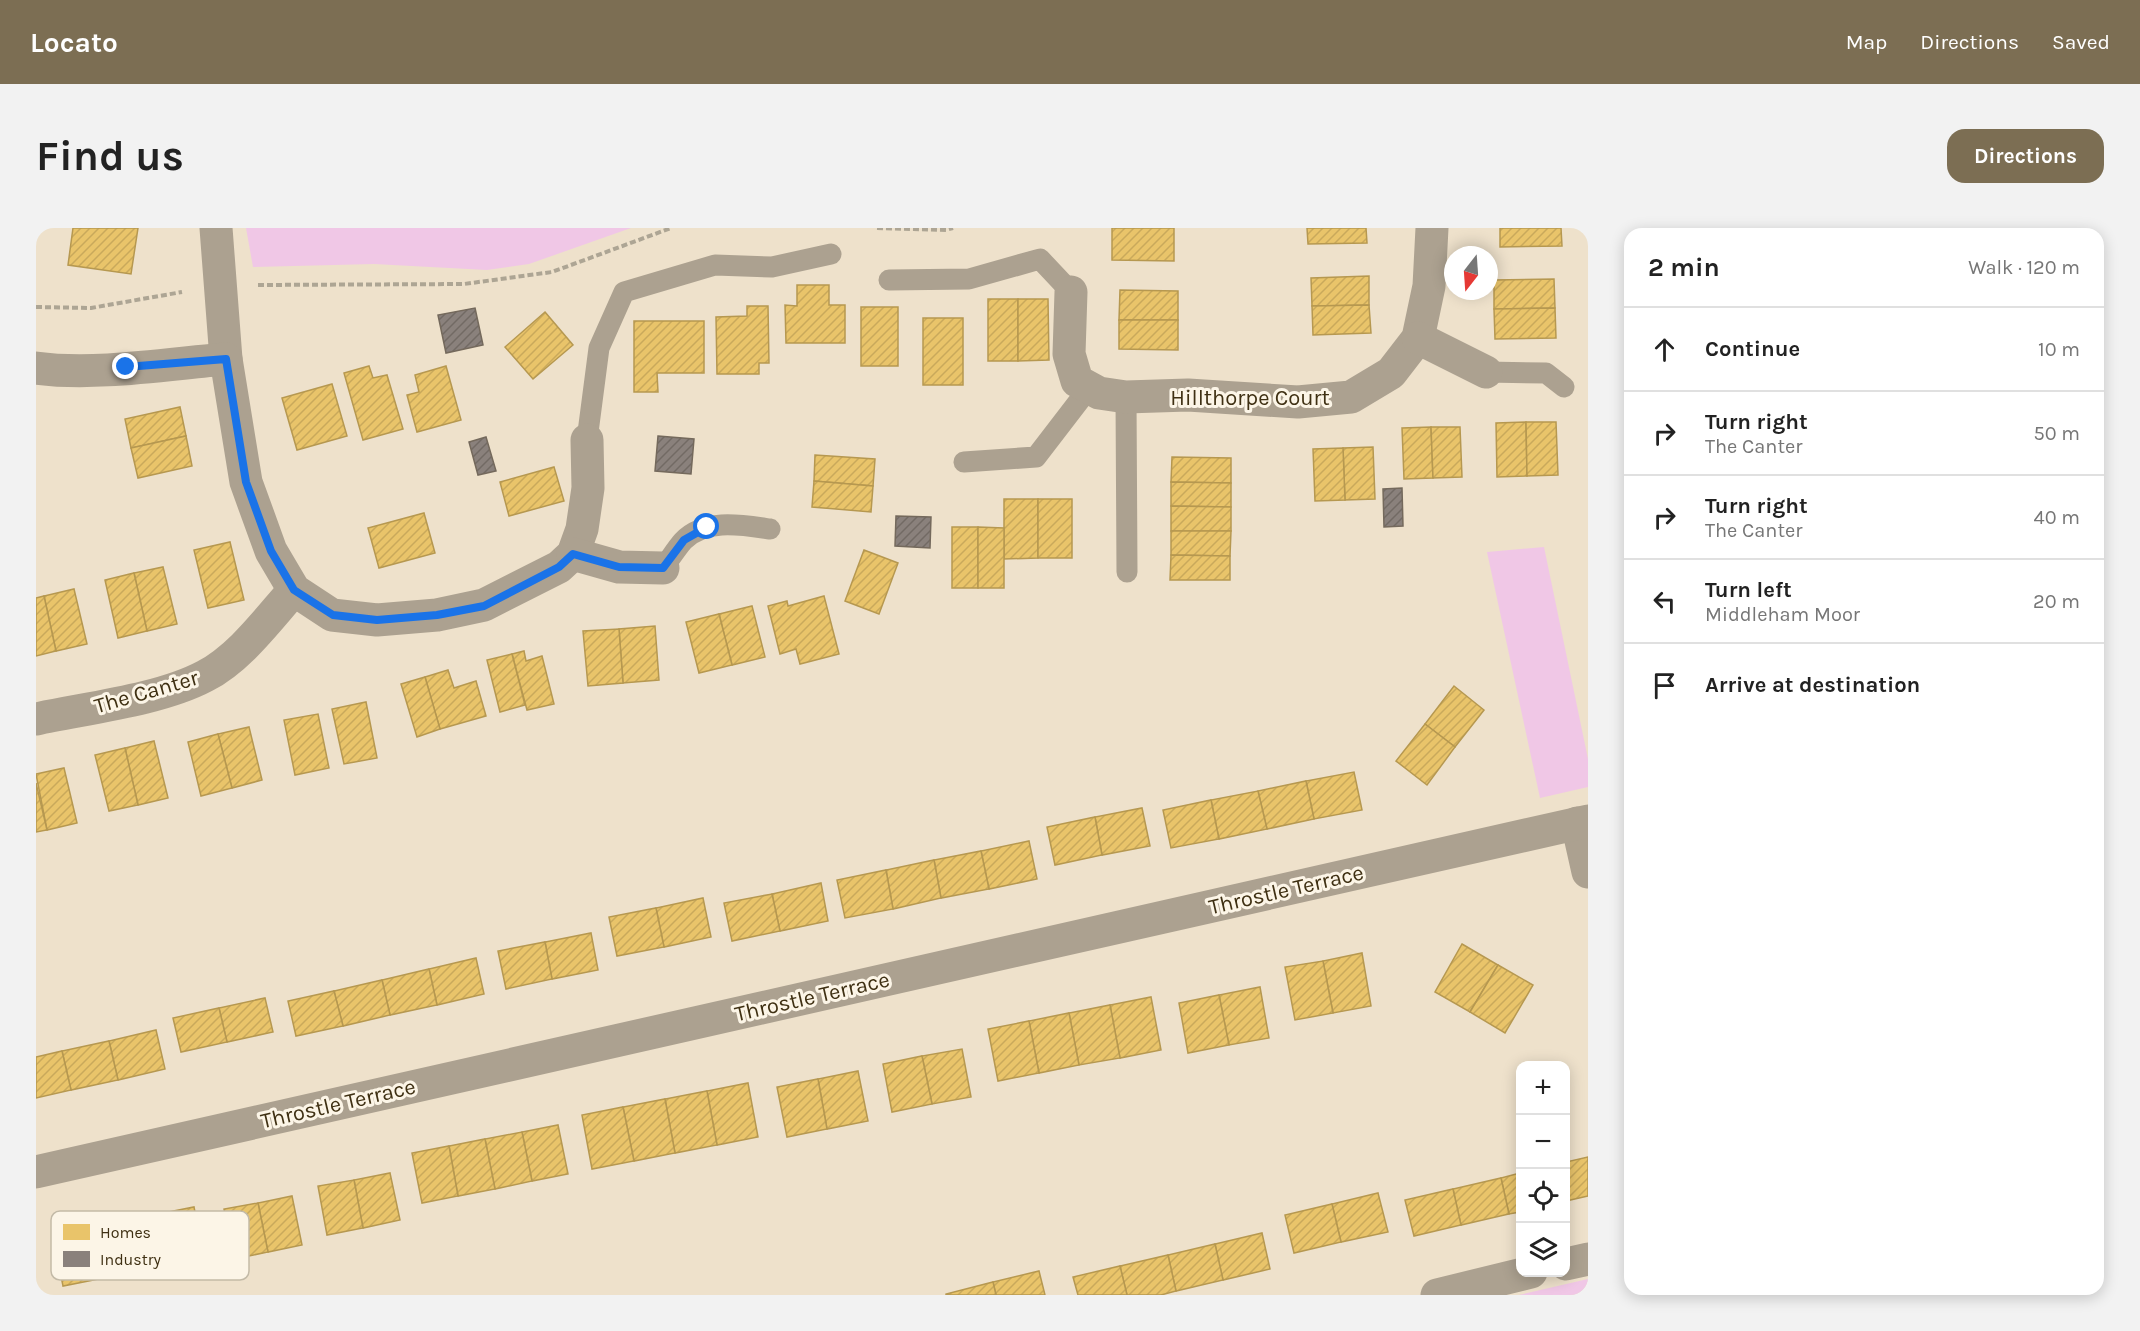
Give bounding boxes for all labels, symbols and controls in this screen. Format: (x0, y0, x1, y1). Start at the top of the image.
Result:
text: Locato (30, 26, 118, 59)
text: Map (1846, 30, 1887, 54)
text: Directions (1920, 30, 2019, 54)
text: Saved (2052, 30, 2110, 54)
button: Directions (1947, 129, 2104, 183)
text: Find us (36, 131, 184, 181)
north arrow (1444, 246, 1498, 300)
text: 2 min (1648, 252, 1720, 283)
text: Walk · 120 m (1968, 256, 2080, 279)
icon: ahead (1648, 333, 1681, 366)
text: Continue (1705, 336, 1800, 362)
text: 10 m (2038, 338, 2080, 361)
route end (112, 353, 138, 379)
street label: Hillthorpe Court (1170, 385, 1330, 411)
text: Turn right (1705, 409, 1808, 435)
icon: right (1648, 417, 1681, 450)
text: 50 m (2033, 422, 2080, 445)
text: The Canter (1705, 435, 1802, 458)
text: Turn right (1705, 493, 1808, 519)
icon: right (1648, 501, 1681, 534)
text: 40 m (2034, 506, 2080, 529)
route start (693, 513, 719, 539)
text: The Canter (1705, 519, 1802, 542)
text: Turn left (1705, 577, 1792, 603)
icon: left (1648, 585, 1681, 618)
text: 20 m (2033, 590, 2080, 613)
text: Middleham Moor (1705, 603, 1860, 626)
street label: The Canter (91, 665, 201, 719)
icon: arrive (1648, 669, 1681, 702)
text: Arrive at destination (1705, 672, 1920, 698)
street label: Throstle Terrace (1206, 860, 1366, 920)
street label: Throstle Terrace (732, 967, 892, 1027)
map controls (1516, 1061, 1570, 1277)
button: + (1516, 1061, 1570, 1115)
street label: Throstle Terrace (258, 1074, 418, 1134)
button: − (1516, 1115, 1570, 1169)
button: locate (1516, 1169, 1570, 1223)
legend (51, 1211, 249, 1280)
text: Homes (100, 1223, 151, 1242)
button: layers (1516, 1223, 1570, 1277)
text: Industry (100, 1250, 162, 1269)

